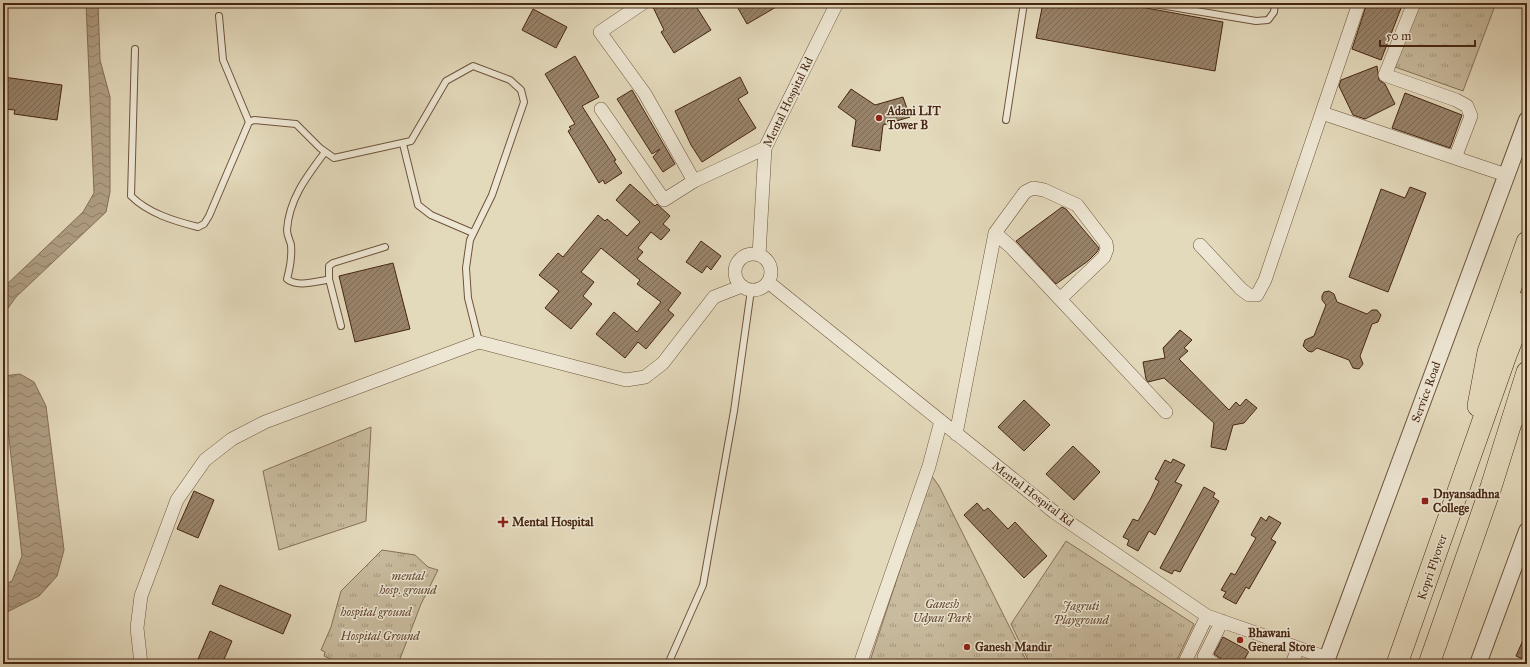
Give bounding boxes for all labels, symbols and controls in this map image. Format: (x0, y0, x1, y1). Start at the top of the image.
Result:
scale bar (1380, 22, 1475, 48)
text: 50 m (1386, 29, 1411, 43)
street label: Mental Hospital Rd (760, 55, 816, 149)
place label: Adani LIT Tower B (886, 104, 942, 132)
marker: Adani LIT Tower B (874, 113, 884, 123)
street label: Service Road (1409, 360, 1443, 424)
street label: Mental Hospital Rd (989, 459, 1077, 529)
place label: Dnyansadhna College (1433, 487, 1501, 516)
marker: Dnyansadhna College (1420, 496, 1430, 506)
place label: Mental Hospital (512, 515, 594, 530)
marker: Mental Hospital (497, 516, 509, 528)
street label: Kopri Flyover (1414, 532, 1450, 602)
park label: mental hosp. ground (378, 569, 437, 598)
park label: Ganesh Udyan Park (912, 597, 972, 625)
park label: Jagruti Playground (1053, 599, 1109, 627)
park label: hospital ground (340, 605, 412, 620)
place label: Bhawani General Store (1248, 626, 1315, 654)
park label: Hospital Ground (339, 629, 420, 644)
marker: Bhawani General Store (1235, 635, 1245, 645)
place label: Ganesh Mandir (975, 640, 1052, 654)
marker: Ganesh Mandir (962, 642, 972, 652)

